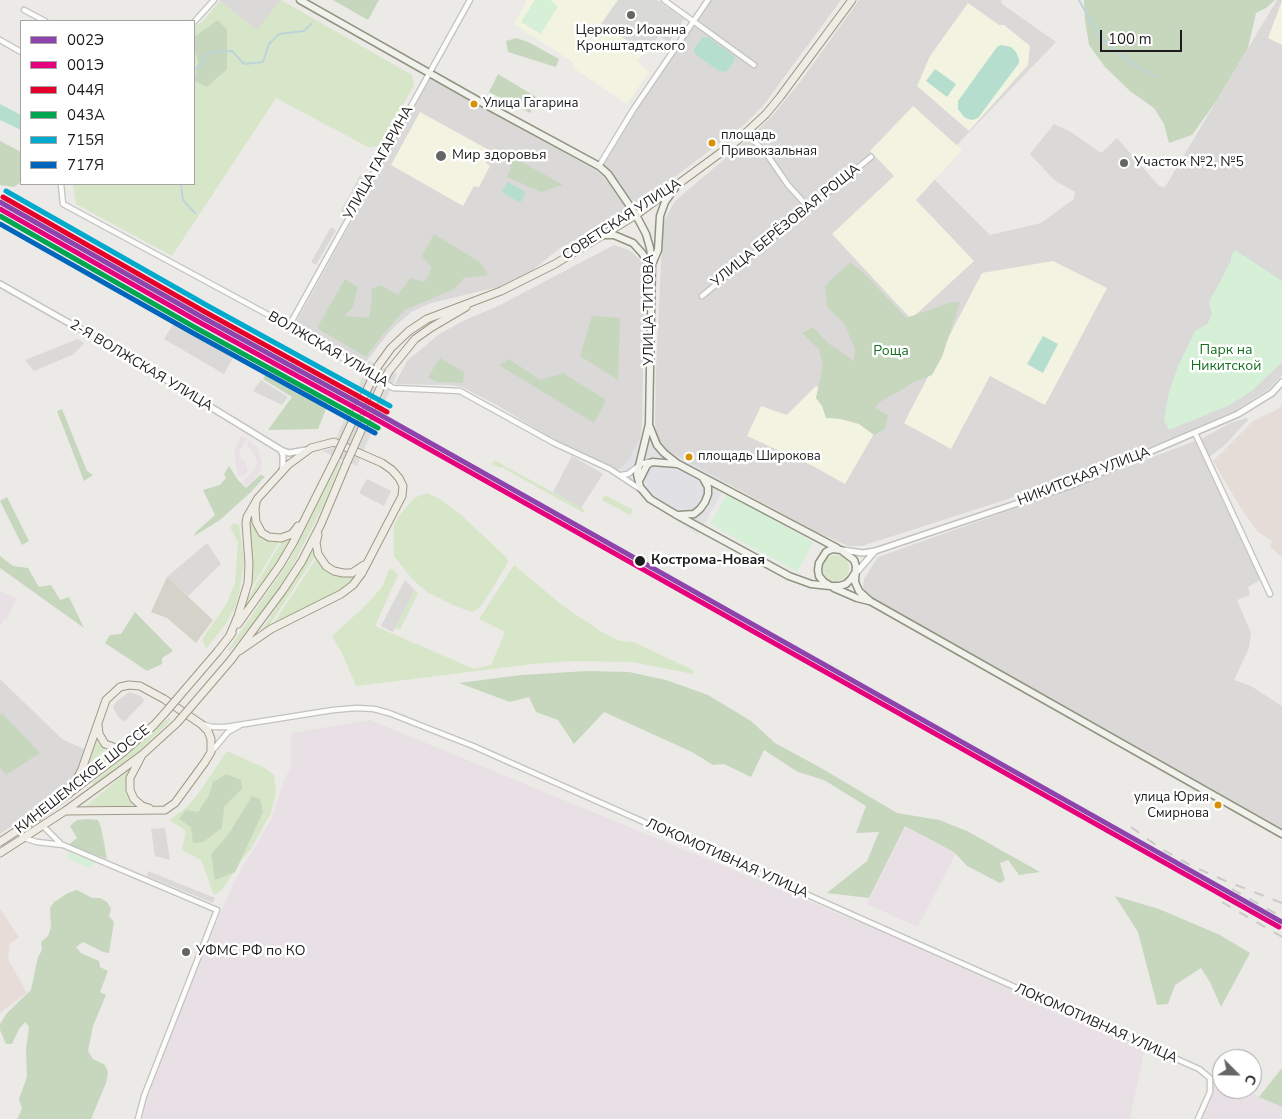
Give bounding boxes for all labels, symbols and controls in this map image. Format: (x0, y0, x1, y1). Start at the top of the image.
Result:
marker: Церковь Иоанна Кронштадтского (625, 9, 637, 21)
legend (20, 20, 195, 185)
scale bar (1102, 20, 1184, 52)
place label: Церковь Иоанна Кронштадтского (576, 23, 686, 56)
text: 100 m (1108, 29, 1152, 49)
text: 002Э (67, 30, 104, 50)
text: 001Э (67, 55, 104, 75)
text: 044Я (67, 80, 104, 100)
place label: Улица Гагарина (483, 96, 578, 112)
marker: Улица Гагарина (469, 99, 479, 109)
street label: УЛИЦА ГАГАРИНА (341, 103, 417, 223)
text: 043А (67, 105, 105, 125)
place label: площадь Привокзальная (721, 128, 817, 159)
text: 715Я (67, 130, 104, 150)
marker: площадь Привокзальная (707, 138, 717, 148)
place label: Мир здоровья (452, 148, 546, 164)
marker: Мир здоровья (434, 149, 448, 163)
text: 717Я (67, 155, 104, 175)
place label: Участок №2, №5 (1134, 155, 1244, 171)
marker: Участок №2, №5 (1118, 157, 1130, 169)
street label: УЛИЦА БЕРЁЗОВАЯ РОЩА (708, 161, 864, 291)
street label: СОВЕТСКАЯ УЛИЦА (560, 175, 684, 265)
street label: УЛИЦА ТИТОВА (642, 254, 658, 366)
street label: ВОЛЖСКАЯ УЛИЦА (265, 309, 391, 391)
street label: 2-Я ВОЛЖСКАЯ УЛИЦА (67, 317, 215, 415)
park label: Парк на Никитской (1191, 343, 1261, 376)
park label: Роща (873, 344, 909, 360)
street label: НИКИТСКАЯ УЛИЦА (1015, 444, 1153, 510)
place label: площадь Широкова (698, 449, 821, 465)
marker: площадь Широкова (684, 452, 694, 462)
place label: Кострома-Новая (651, 553, 765, 569)
marker: Кострома-Новая (633, 554, 647, 568)
street label: КИНЕШЕМСКОЕ ШОССЕ (12, 722, 154, 838)
place label: улица Юрия Смирнова (1134, 790, 1209, 821)
marker: улица Юрия Смирнова (1213, 800, 1223, 810)
street label: ЛОКОМОТИВНАЯ УЛИЦА (643, 816, 811, 902)
place label: УФМС РФ по КО (196, 944, 305, 960)
marker: УФМС РФ по КО (180, 946, 192, 958)
street label: ЛОКОМОТИВНАЯ УЛИЦА (1012, 981, 1180, 1067)
north arrow (1212, 1049, 1262, 1099)
text: С (1240, 1072, 1261, 1088)

